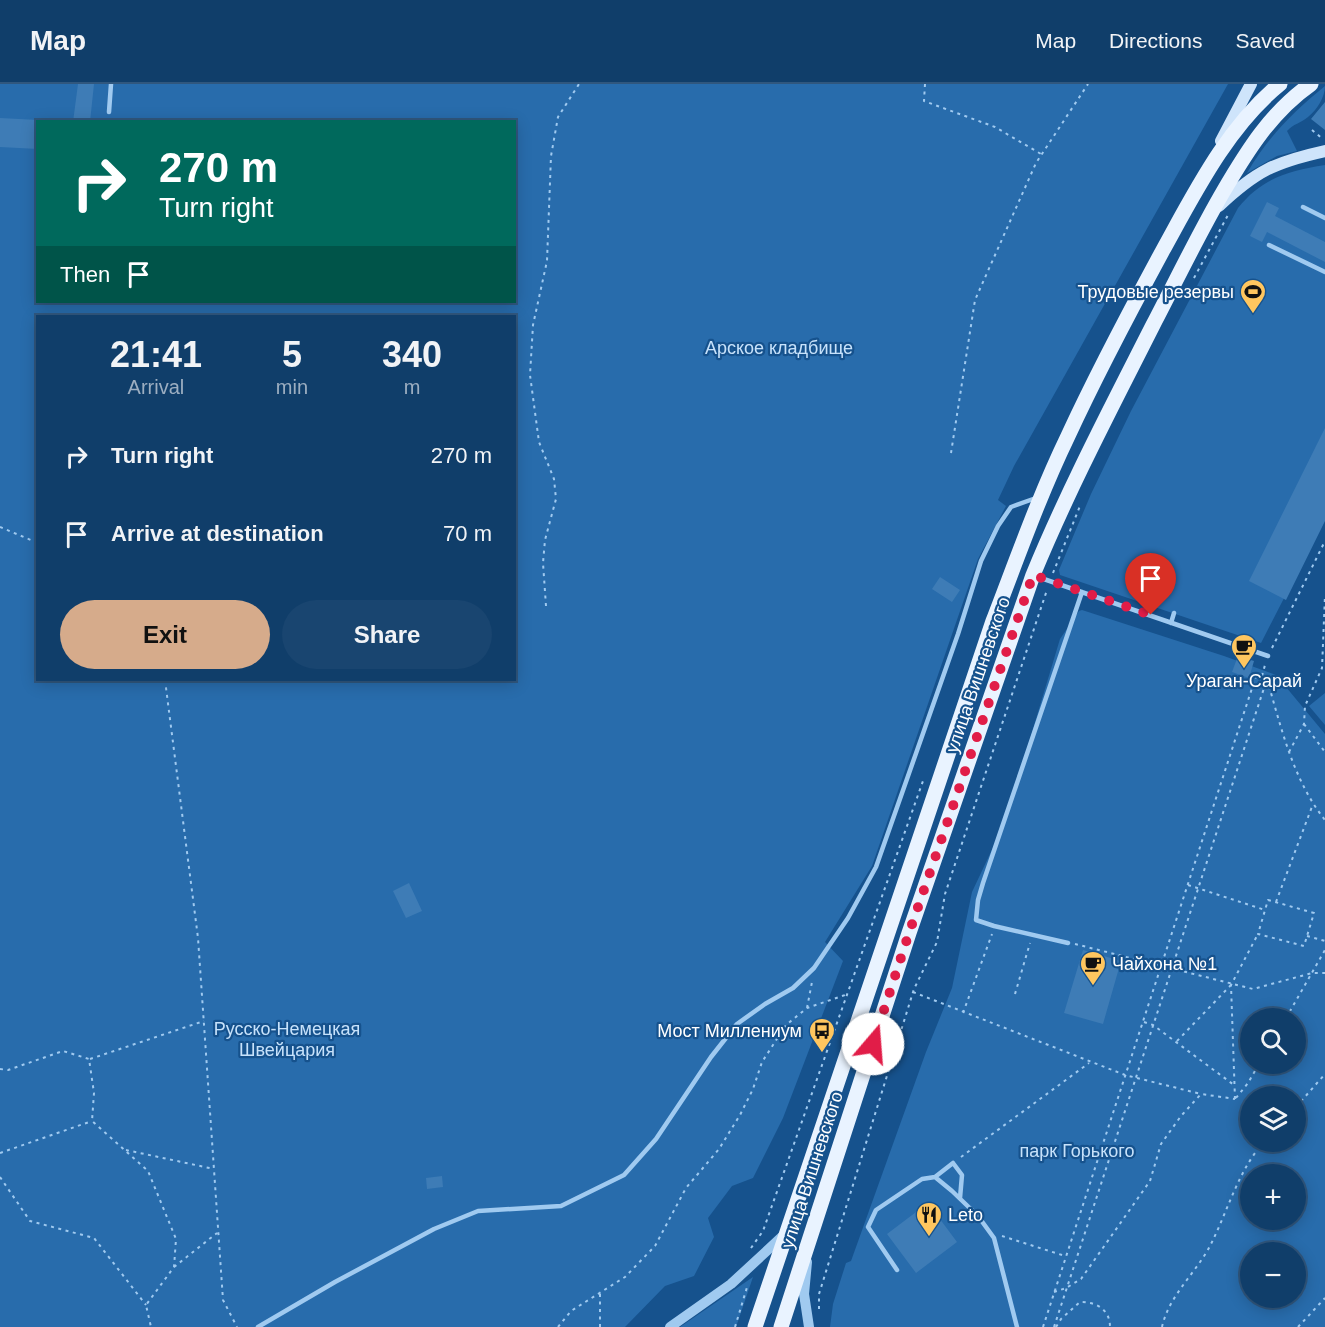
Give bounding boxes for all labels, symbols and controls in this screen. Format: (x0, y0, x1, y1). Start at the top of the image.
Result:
text: Map (30, 25, 86, 56)
text: Map (1035, 29, 1076, 52)
text: Directions (1109, 29, 1202, 52)
text: Saved (1235, 29, 1295, 52)
icon: right (60, 144, 138, 222)
text: 270 m (159, 144, 278, 191)
text: Turn right (159, 193, 274, 223)
icon: arrive (122, 258, 155, 291)
text: Then (60, 262, 110, 287)
sports icon: Трудовые резервы (1238, 277, 1268, 315)
place label: Трудовые резервы (1078, 282, 1234, 302)
text: 21:41 (110, 334, 202, 375)
text: 5 (282, 334, 302, 375)
text: 340 (382, 334, 442, 375)
park label: Арское кладбище (705, 338, 853, 358)
text: Arrival (128, 376, 184, 398)
text: min (276, 376, 308, 398)
text: m (404, 376, 420, 398)
icon: right (60, 440, 93, 473)
text: Turn right (111, 443, 213, 468)
text: 270 m (431, 443, 492, 468)
icon: arrive (60, 518, 93, 551)
text: Arrive at destination (111, 521, 324, 546)
text: 70 m (443, 521, 492, 546)
pin (1125, 553, 1176, 615)
icon: arrive (1134, 562, 1167, 595)
street label: улица Вишневского (942, 594, 1014, 756)
button: Exit (60, 600, 270, 669)
button: Share (282, 600, 492, 669)
cafe icon: Ураган-Сарай (1229, 632, 1259, 670)
place label: Ураган-Сарай (1186, 671, 1302, 691)
cafe icon: Чайхона №1 (1078, 949, 1108, 987)
place label: Чайхона №1 (1112, 954, 1217, 974)
map controls (1240, 1008, 1306, 1308)
button: search (1240, 1008, 1306, 1074)
position arrow (841, 1012, 905, 1076)
bus stop icon: Мост Миллениум (807, 1016, 837, 1054)
park label: Русско-Немецкая Швейцария (214, 1019, 360, 1060)
place label: Мост Миллениум (657, 1021, 802, 1041)
button: layers (1240, 1086, 1306, 1152)
street label: улица Вишневского (777, 1089, 847, 1251)
park label: парк Горького (1020, 1141, 1134, 1161)
button: + (1240, 1164, 1306, 1230)
restaurant icon: Leto (914, 1200, 944, 1238)
place label: Leto (948, 1205, 983, 1225)
button: − (1240, 1242, 1306, 1308)

